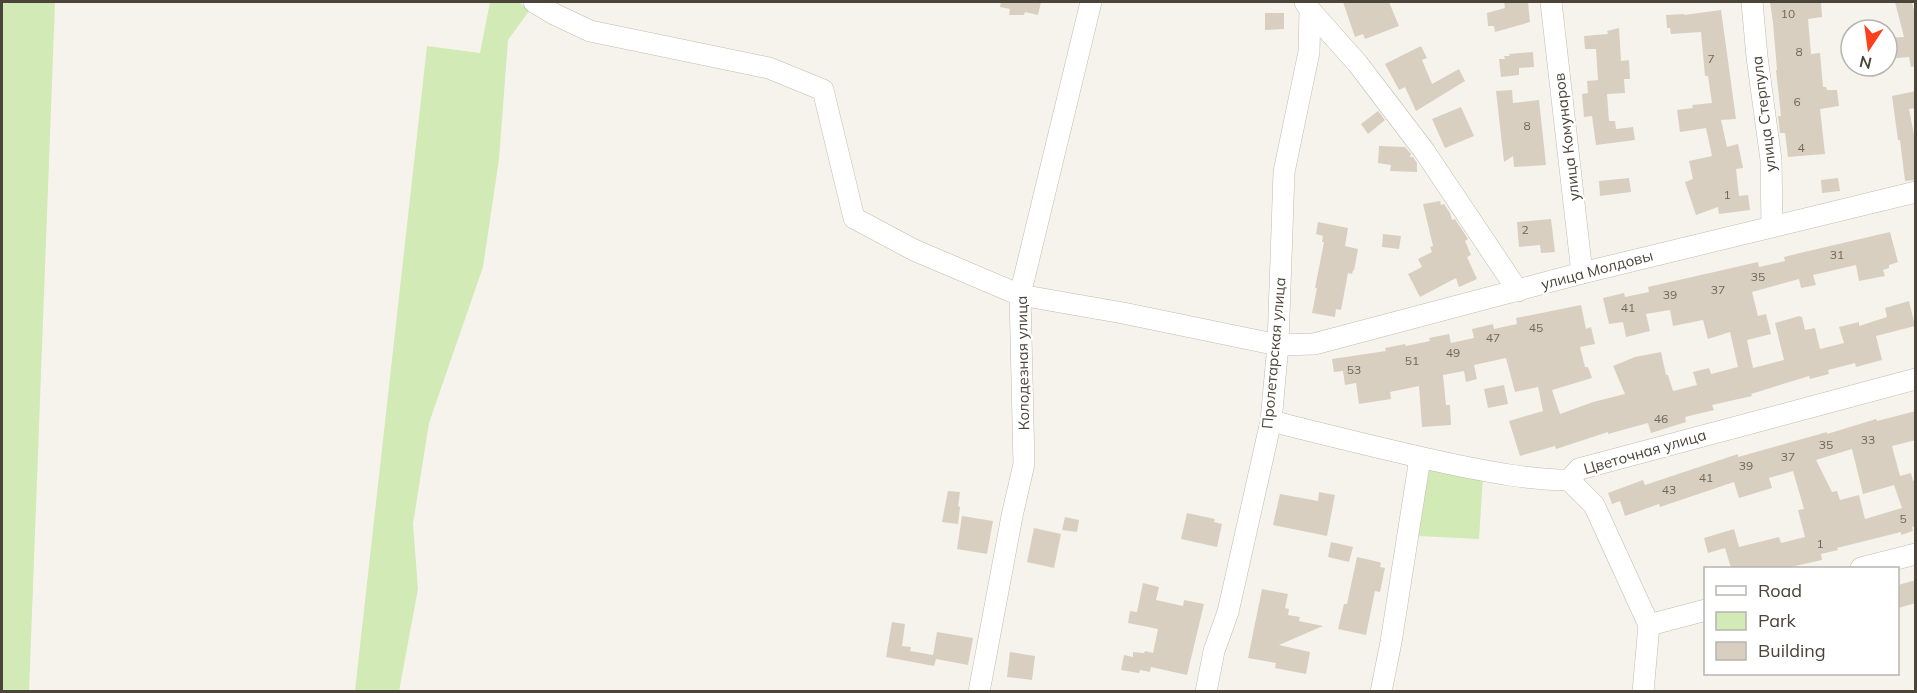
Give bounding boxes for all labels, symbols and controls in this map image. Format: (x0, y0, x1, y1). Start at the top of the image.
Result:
house number: 10 (1781, 6, 1795, 21)
north arrow (1839, 18, 1899, 78)
house number: 8 (1795, 44, 1803, 59)
house number: 7 (1707, 51, 1715, 66)
text: N (1857, 52, 1874, 74)
street label: улица Стерпула (1747, 55, 1780, 173)
street label: улица Комунаров (1549, 72, 1584, 202)
house number: 6 (1793, 94, 1801, 109)
house number: 8 (1523, 118, 1531, 133)
house number: 4 (1797, 140, 1805, 155)
house number: 1 (1723, 187, 1731, 202)
house number: 2 (1521, 222, 1529, 237)
street label: улица Молдовы (1539, 245, 1655, 294)
house number: 31 (1830, 247, 1844, 262)
house number: 35 (1751, 269, 1765, 284)
street label: Пролетарская улица (1257, 276, 1290, 430)
house number: 37 (1711, 282, 1725, 297)
house number: 39 (1663, 287, 1677, 302)
street label: Колодезная улица (1012, 295, 1033, 431)
house number: 41 (1621, 300, 1635, 315)
house number: 45 (1529, 320, 1543, 335)
house number: 47 (1486, 330, 1500, 345)
house number: 49 (1446, 345, 1460, 360)
house number: 51 (1405, 353, 1419, 368)
house number: 53 (1347, 362, 1361, 377)
house number: 46 (1654, 411, 1668, 426)
street label: Цветочная улица (1581, 425, 1708, 478)
house number: 33 (1861, 432, 1875, 447)
house number: 35 (1819, 437, 1833, 452)
house number: 37 (1781, 449, 1795, 464)
house number: 39 (1739, 458, 1753, 473)
house number: 41 (1699, 470, 1713, 485)
house number: 43 (1662, 482, 1676, 497)
house number: 5 (1899, 511, 1907, 526)
house number: 1 (1816, 536, 1824, 551)
legend (1704, 567, 1899, 675)
text: Road (1758, 579, 1802, 602)
text: Park (1758, 609, 1797, 632)
text: Building (1758, 639, 1826, 662)

